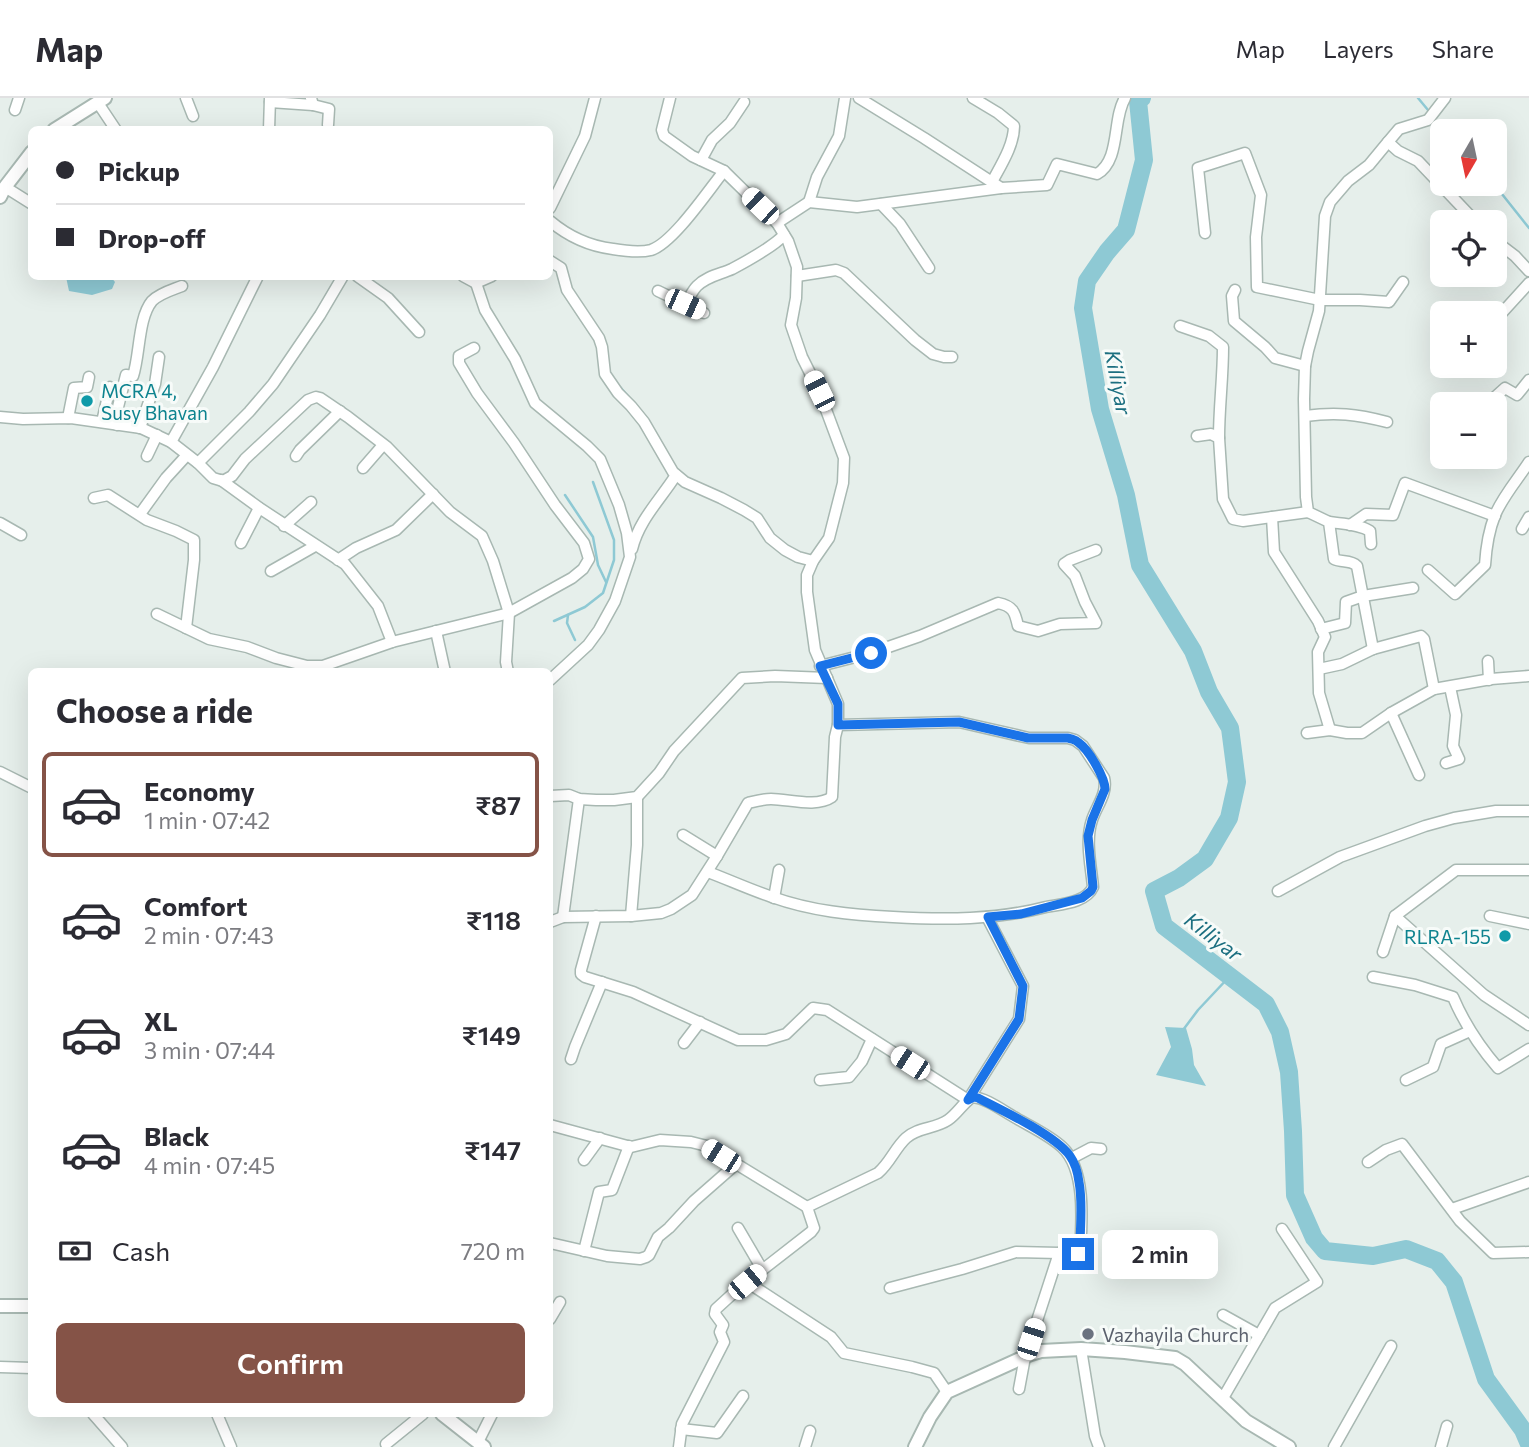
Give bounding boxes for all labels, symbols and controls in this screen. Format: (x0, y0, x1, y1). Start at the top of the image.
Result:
text: Map (35, 28, 103, 69)
text: Map (1236, 34, 1285, 63)
text: Layers (1323, 34, 1394, 63)
text: Share (1432, 34, 1494, 63)
north arrow (1430, 119, 1507, 196)
map controls (1430, 119, 1507, 469)
text: Pickup (98, 155, 180, 186)
car (738, 184, 783, 228)
button: locate (1430, 210, 1507, 287)
text: Drop-off (98, 222, 205, 253)
car (662, 286, 709, 322)
button: + (1430, 301, 1507, 378)
water label: Killiyar (1100, 347, 1138, 417)
car (801, 368, 838, 414)
place label: MCRA 4, Susy Bhavan (101, 379, 208, 424)
button: − (1430, 392, 1507, 469)
marker: MCRA 4, Susy Bhavan (79, 393, 95, 409)
route start (855, 637, 887, 669)
text: Choose a ride (56, 690, 253, 730)
icon: car (60, 773, 123, 836)
text: Economy (144, 775, 255, 806)
text: ₹87 (475, 789, 521, 820)
text: 1 min · 07:42 (144, 806, 270, 834)
icon: car (60, 888, 123, 951)
text: Comfort (144, 890, 247, 921)
text: ₹118 (466, 904, 521, 935)
water label: Killiyar (1180, 906, 1248, 966)
text: 2 min · 07:43 (144, 921, 274, 949)
place label: RLRA-155 (1404, 925, 1491, 948)
marker: RLRA-155 (1497, 928, 1513, 944)
icon: car (60, 1003, 123, 1066)
text: XL (144, 1005, 178, 1036)
text: ₹149 (462, 1019, 521, 1050)
text: 3 min · 07:44 (144, 1036, 275, 1064)
car (887, 1043, 934, 1083)
icon: car (60, 1118, 123, 1181)
text: Black (144, 1120, 210, 1151)
text: ₹147 (464, 1134, 521, 1165)
car (698, 1136, 745, 1176)
text: 4 min · 07:45 (144, 1151, 275, 1179)
callout: 2 min (1102, 1230, 1218, 1278)
icon: cash (56, 1232, 94, 1270)
text: Cash (112, 1235, 170, 1266)
text: 720 m (461, 1237, 525, 1265)
route end (1062, 1238, 1094, 1270)
text: 2 min (1132, 1240, 1188, 1268)
car (725, 1260, 770, 1304)
car (1015, 1316, 1048, 1362)
button: Confirm (56, 1323, 525, 1403)
place label: Vazhayila Church (1102, 1323, 1249, 1346)
marker: Vazhayila Church (1080, 1326, 1096, 1342)

